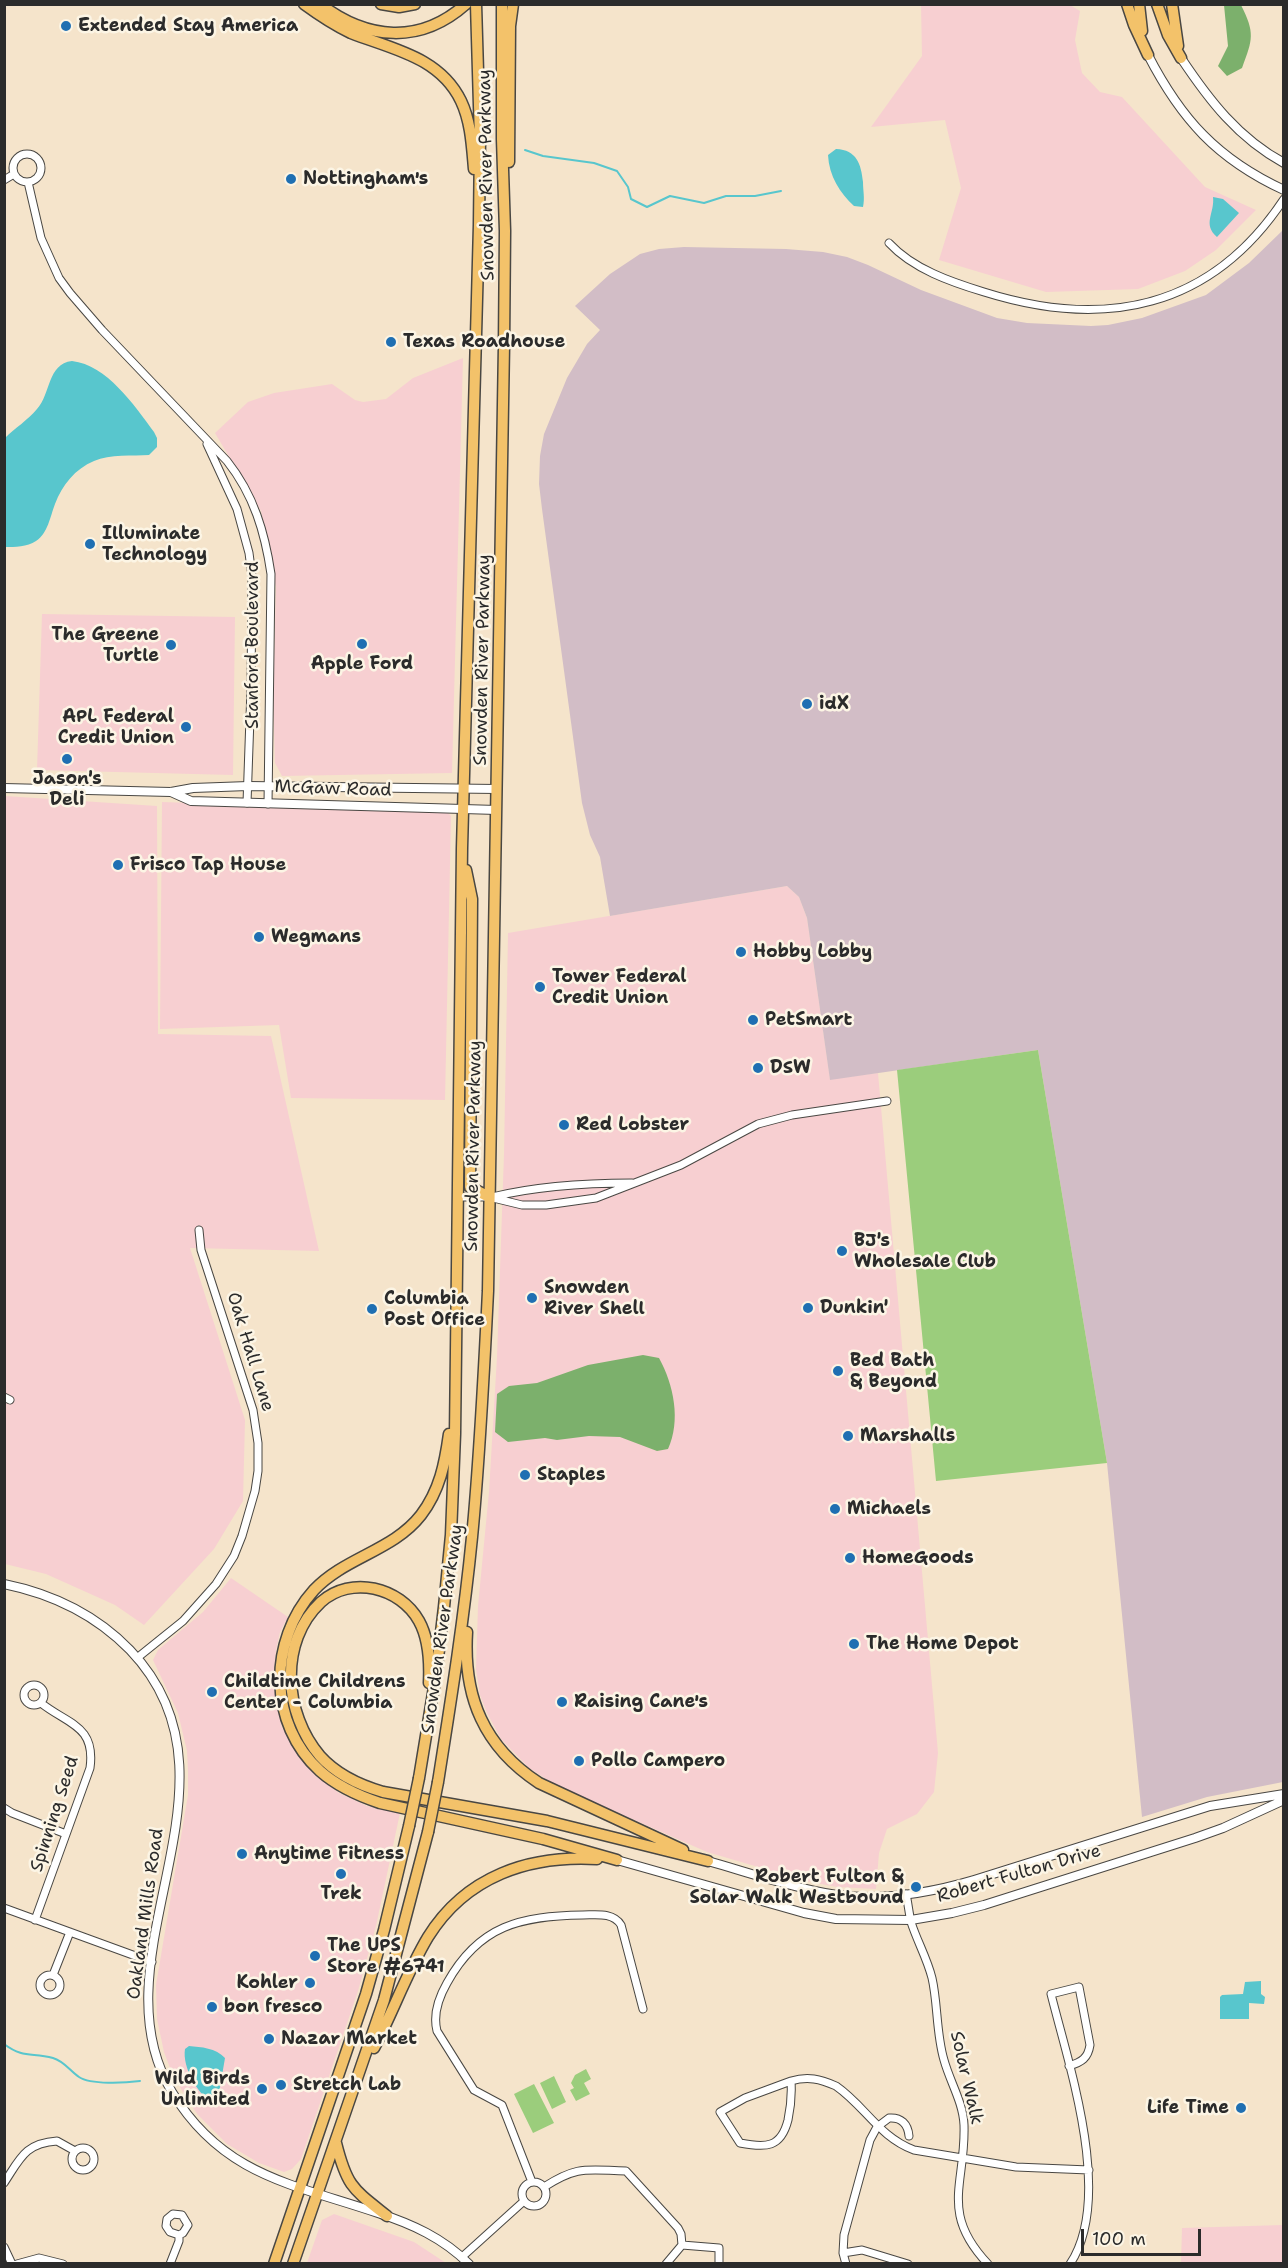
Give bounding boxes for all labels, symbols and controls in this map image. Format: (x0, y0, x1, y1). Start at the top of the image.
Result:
place label: Extended Stay America (78, 15, 298, 37)
marker: Extended Stay America (59, 19, 73, 33)
street label: Snowden River Parkway (474, 69, 500, 281)
place label: Nottingham's (303, 168, 428, 190)
marker: Nottingham's (284, 172, 298, 186)
place label: Texas Roadhouse (403, 331, 565, 353)
marker: Texas Roadhouse (384, 335, 398, 349)
place label: Illuminate Technology (102, 523, 207, 566)
marker: Illuminate Technology (83, 537, 97, 551)
street label: Snowden River Parkway (470, 554, 496, 766)
street label: Stanford Boulevard (242, 561, 264, 729)
place label: The Greene Turtle (51, 624, 159, 666)
marker: Apple Ford (355, 637, 369, 651)
marker: The Greene Turtle (164, 638, 178, 652)
place label: Apple Ford (311, 653, 413, 675)
place label: idX (819, 693, 849, 715)
marker: idX (800, 697, 814, 711)
place label: APL Federal Credit Union (58, 706, 174, 748)
marker: APL Federal Credit Union (179, 720, 193, 734)
marker: Jason's Deli (60, 752, 74, 766)
place label: Jason's Deli (32, 768, 102, 810)
street label: McGaw Road (274, 776, 392, 802)
place label: Frisco Tap House (130, 854, 286, 876)
marker: Frisco Tap House (111, 858, 125, 872)
place label: Wegmans (271, 926, 361, 948)
marker: Wegmans (252, 930, 266, 944)
place label: Hobby Lobby (753, 941, 872, 963)
marker: Hobby Lobby (734, 945, 748, 959)
place label: Tower Federal Credit Union (552, 966, 687, 1008)
marker: Tower Federal Credit Union (533, 980, 547, 994)
place label: PetSmart (765, 1009, 852, 1031)
marker: PetSmart (746, 1013, 760, 1027)
street label: Snowden River Parkway (461, 1040, 487, 1252)
place label: DSW (770, 1057, 811, 1079)
marker: DSW (751, 1061, 765, 1075)
place label: Red Lobster (576, 1114, 689, 1136)
marker: Red Lobster (557, 1118, 571, 1132)
place label: BJ's Wholesale Club (854, 1230, 996, 1272)
marker: BJ's Wholesale Club (835, 1244, 849, 1258)
place label: Snowden River Shell (544, 1277, 645, 1320)
place label: Columbia Post Office (384, 1288, 485, 1330)
street label: Oak Hall Lane (222, 1290, 278, 1414)
marker: Snowden River Shell (525, 1291, 539, 1305)
place label: Dunkin' (820, 1297, 889, 1319)
marker: Dunkin' (801, 1301, 815, 1315)
marker: Columbia Post Office (365, 1302, 379, 1316)
place label: Bed Bath & Beyond (850, 1350, 937, 1392)
marker: Bed Bath & Beyond (831, 1364, 845, 1378)
place label: Marshalls (860, 1425, 955, 1447)
marker: Marshalls (841, 1429, 855, 1443)
place label: Staples (537, 1464, 605, 1486)
marker: Staples (518, 1468, 532, 1482)
place label: Michaels (847, 1498, 931, 1520)
marker: Michaels (828, 1502, 842, 1516)
street label: Snowden River Parkway (418, 1523, 468, 1735)
place label: HomeGoods (862, 1547, 974, 1569)
marker: HomeGoods (843, 1551, 857, 1565)
place label: The Home Depot (866, 1633, 1018, 1655)
marker: The Home Depot (847, 1637, 861, 1651)
place label: Childtime Childrens Center - Columbia (224, 1671, 406, 1714)
marker: Childtime Childrens Center - Columbia (205, 1685, 219, 1699)
place label: Raising Cane's (574, 1691, 708, 1713)
marker: Raising Cane's (555, 1695, 569, 1709)
place label: Pollo Campero (591, 1750, 725, 1772)
street label: Spinning Seed (26, 1753, 84, 1875)
marker: Pollo Campero (572, 1754, 586, 1768)
street label: Oakland Mills Road (123, 1827, 169, 2001)
street label: Robert Fulton Drive (934, 1840, 1104, 1908)
place label: Anytime Fitness (254, 1843, 404, 1865)
marker: Anytime Fitness (235, 1847, 249, 1861)
place label: Robert Fulton & Solar Walk Westbound (689, 1866, 904, 1908)
marker: Trek (334, 1867, 348, 1881)
marker: Robert Fulton & Solar Walk Westbound (909, 1880, 923, 1894)
place label: Trek (320, 1883, 362, 1905)
place label: The UPS Store #6741 (327, 1935, 445, 1978)
marker: The UPS Store #6741 (308, 1949, 322, 1963)
place label: Kohler (236, 1972, 298, 1994)
marker: Kohler (303, 1976, 317, 1990)
place label: bon fresco (224, 1996, 323, 2018)
marker: bon fresco (205, 2000, 219, 2014)
place label: Nazar Market (281, 2028, 417, 2050)
street label: Solar Walk (945, 2029, 987, 2127)
marker: Nazar Market (262, 2032, 276, 2046)
place label: Wild Birds Unlimited (154, 2068, 250, 2110)
place label: Stretch Lab (293, 2074, 401, 2096)
marker: Stretch Lab (274, 2078, 288, 2092)
marker: Wild Birds Unlimited (255, 2082, 269, 2096)
place label: Life Time (1147, 2097, 1229, 2119)
marker: Life Time (1234, 2101, 1248, 2115)
scale bar (1084, 2217, 1204, 2255)
text: 100 m (1092, 2227, 1146, 2251)

